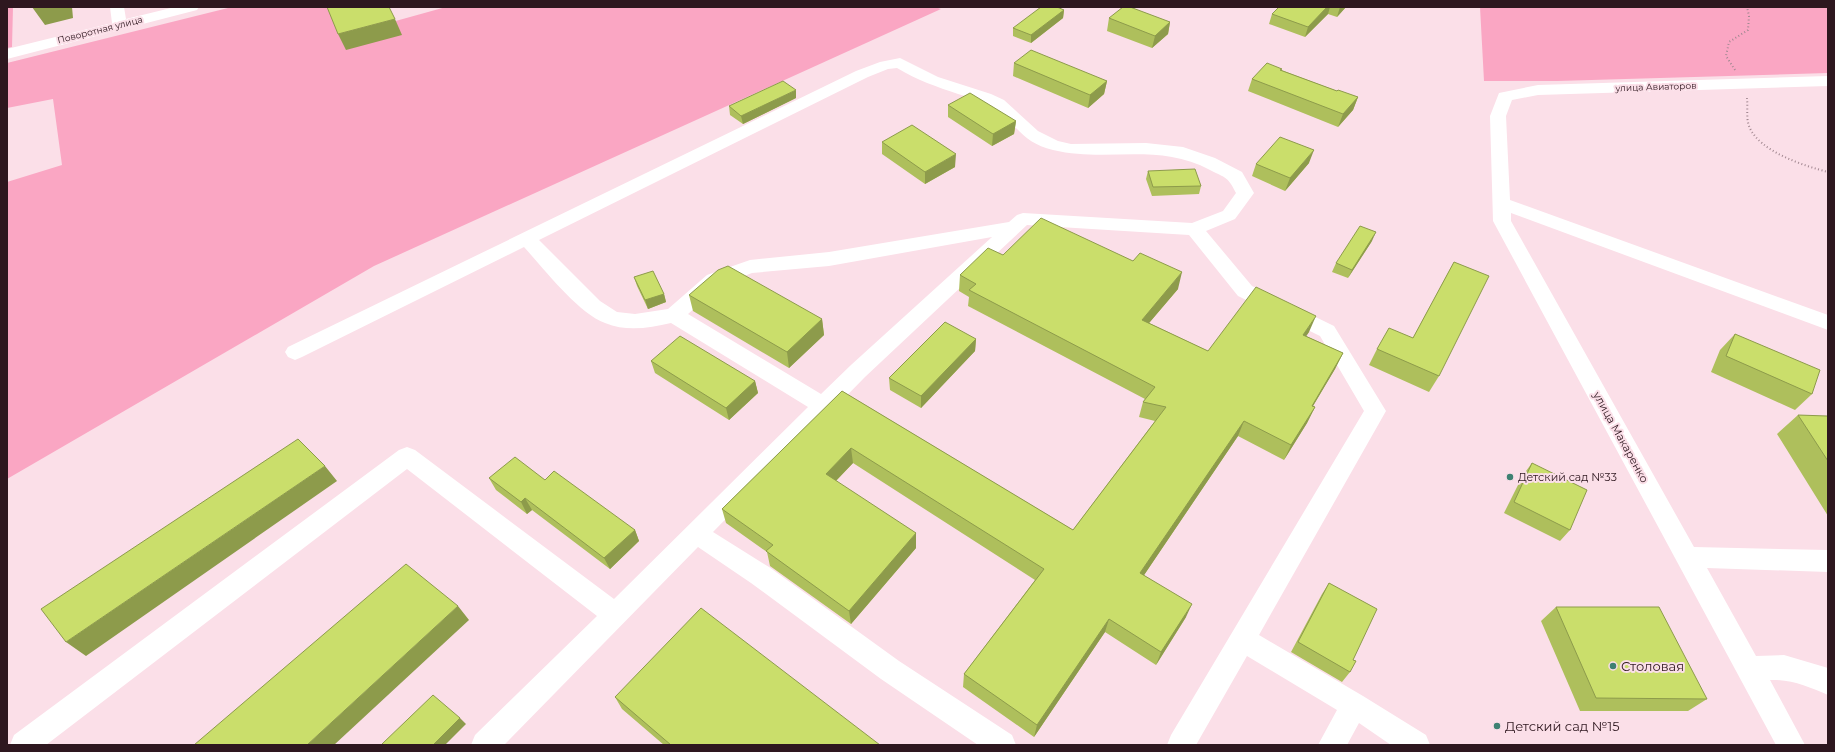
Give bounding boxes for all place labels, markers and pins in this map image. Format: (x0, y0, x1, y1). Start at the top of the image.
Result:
place label: Детский сад №33 (1518, 470, 1617, 484)
marker: Детский сад №33 (1505, 472, 1515, 482)
place label: Столовая (1621, 658, 1684, 674)
marker: Столовая (1608, 661, 1618, 671)
place label: Детский сад №15 (1505, 718, 1620, 734)
marker: Детский сад №15 (1492, 721, 1502, 731)

